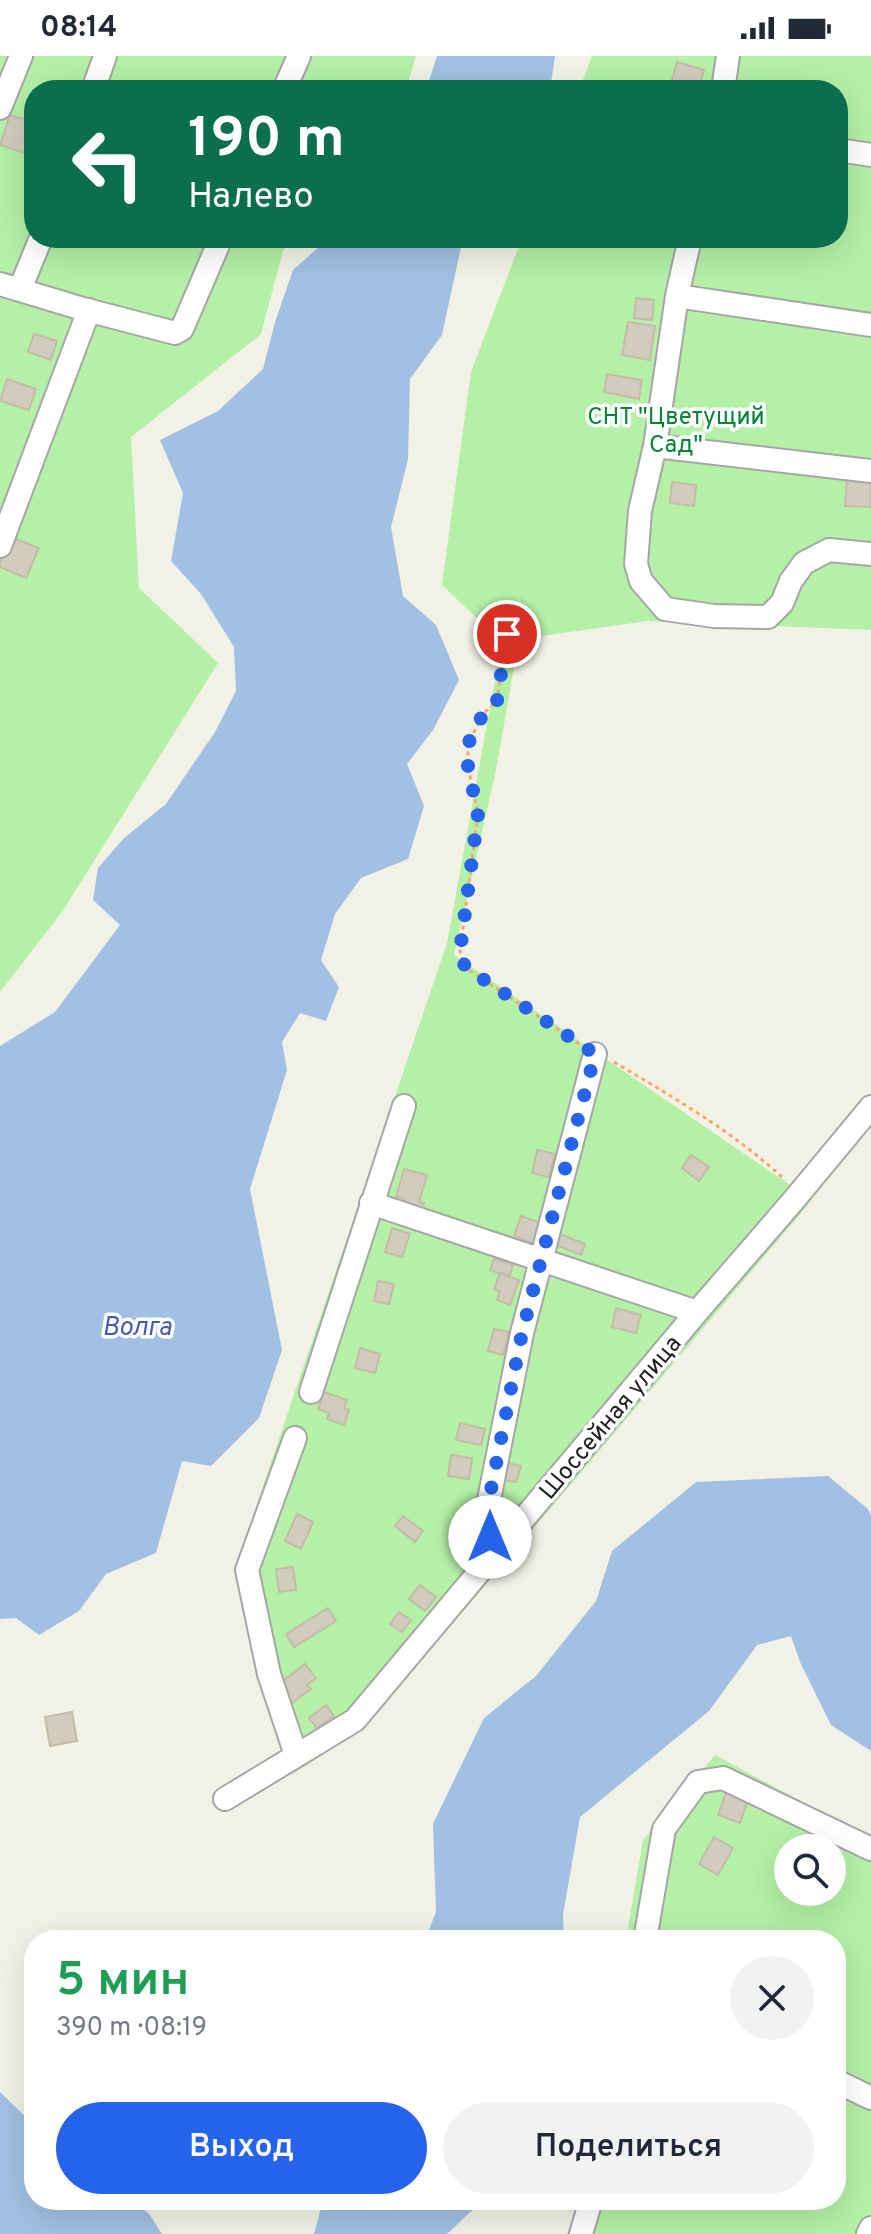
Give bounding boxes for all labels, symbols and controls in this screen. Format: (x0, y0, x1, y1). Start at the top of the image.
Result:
text: 08:14 (40, 10, 117, 47)
text: 190 m (188, 106, 345, 176)
icon: left (56, 112, 160, 216)
text: Налево (188, 175, 314, 221)
park label: СНТ "Цветущий Сад" (587, 403, 765, 461)
pin (473, 600, 541, 668)
icon: arrive (485, 612, 529, 656)
water label: Волга (102, 1312, 172, 1345)
street label: Шоссейная улица (534, 1330, 689, 1507)
position arrow (448, 1495, 532, 1579)
map controls (774, 1834, 846, 1906)
button: search (774, 1834, 846, 1906)
text: 5 мин (56, 1952, 189, 2012)
button: close (730, 1956, 814, 2040)
text: 390 m · 08:19 (56, 2012, 207, 2045)
button: Выход (56, 2102, 427, 2194)
button: Поделиться (443, 2102, 814, 2194)

